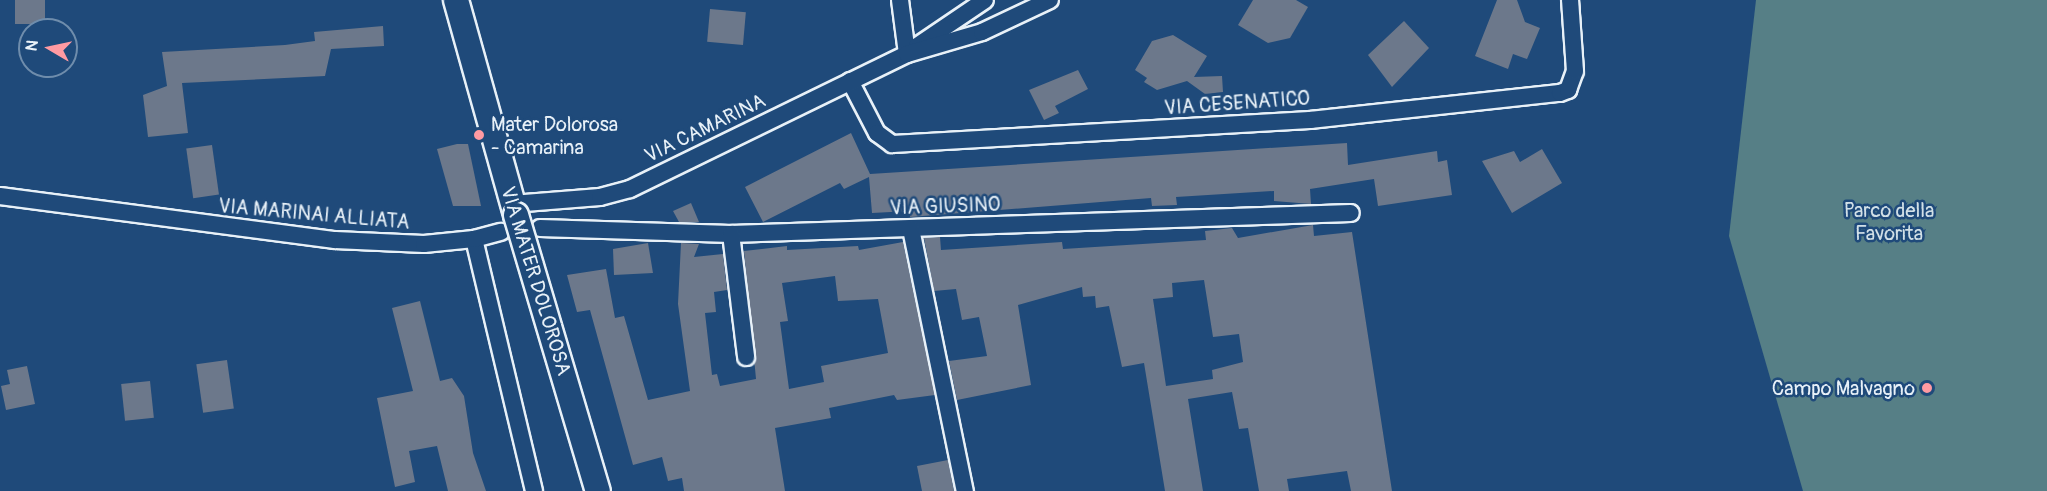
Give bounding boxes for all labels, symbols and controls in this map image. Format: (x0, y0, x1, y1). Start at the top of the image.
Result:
north arrow (18, 18, 78, 78)
text: N (21, 39, 43, 52)
street label: VIA CESENATICO (1163, 86, 1311, 120)
street label: VIA CAMARINA (641, 88, 769, 168)
place label: Mater Dolorosa - Camarina (491, 112, 618, 159)
marker: Mater Dolorosa - Camarina (472, 128, 486, 142)
street label: VIA MATER DOLOROSA (496, 184, 576, 378)
street label: VIA GIUSINO (889, 192, 1001, 220)
street label: VIA MARINAI ALLIATA (217, 194, 411, 234)
park label: Parco della Favorita (1844, 198, 1934, 245)
place label: Campo Malvagno (1772, 376, 1915, 400)
marker: Campo Malvagno (1920, 381, 1934, 395)

